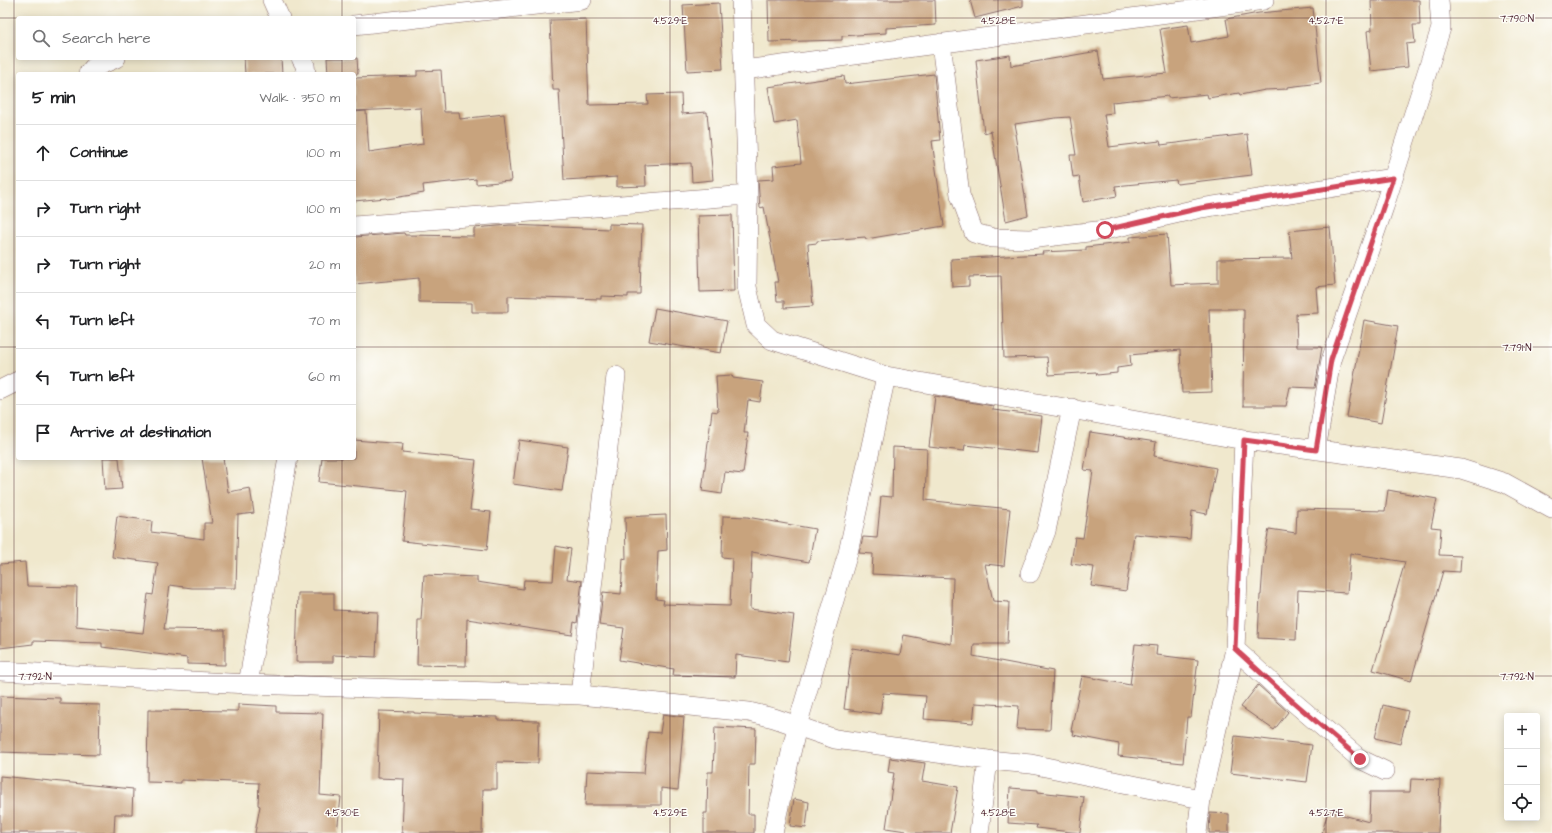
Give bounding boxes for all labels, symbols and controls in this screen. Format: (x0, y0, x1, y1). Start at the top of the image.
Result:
text: 7.790°N (1500, 12, 1534, 26)
text: 4.529°E (653, 14, 687, 28)
text: 4.528°E (980, 14, 1016, 28)
text: 4.527°E (1308, 14, 1344, 28)
search box (16, 16, 356, 60)
icon: search (30, 27, 52, 49)
text: Search here (62, 28, 151, 49)
text: 5 min (32, 86, 75, 110)
text: Walk · 350 m (260, 89, 340, 107)
icon: ahead (32, 142, 54, 164)
text: Continue (70, 142, 128, 163)
text: 100 m (307, 144, 340, 162)
icon: right (32, 198, 54, 220)
text: Turn right (70, 198, 141, 219)
text: 100 m (307, 200, 340, 218)
route start (1096, 221, 1114, 239)
icon: right (32, 254, 54, 276)
text: Turn right (70, 254, 141, 275)
text: 20 m (309, 256, 340, 274)
icon: left (32, 310, 54, 332)
text: Turn left (70, 310, 134, 331)
text: 70 m (308, 312, 340, 330)
text: 7.791°N (1502, 341, 1532, 355)
icon: left (32, 366, 54, 388)
text: Turn left (70, 366, 134, 387)
text: 60 m (308, 368, 340, 386)
icon: arrive (32, 422, 54, 444)
text: Arrive at destination (70, 422, 211, 443)
text: 7.792°N (18, 670, 52, 684)
text: 7.792°N (1500, 670, 1534, 684)
map controls (1504, 713, 1540, 821)
button: + (1504, 713, 1540, 749)
button: − (1504, 749, 1540, 785)
route end (1351, 750, 1369, 768)
button: locate (1504, 785, 1540, 821)
text: 4.530°E (325, 806, 359, 820)
text: 4.529°E (653, 806, 687, 820)
text: 4.528°E (980, 806, 1016, 820)
text: 4.527°E (1308, 806, 1344, 820)

